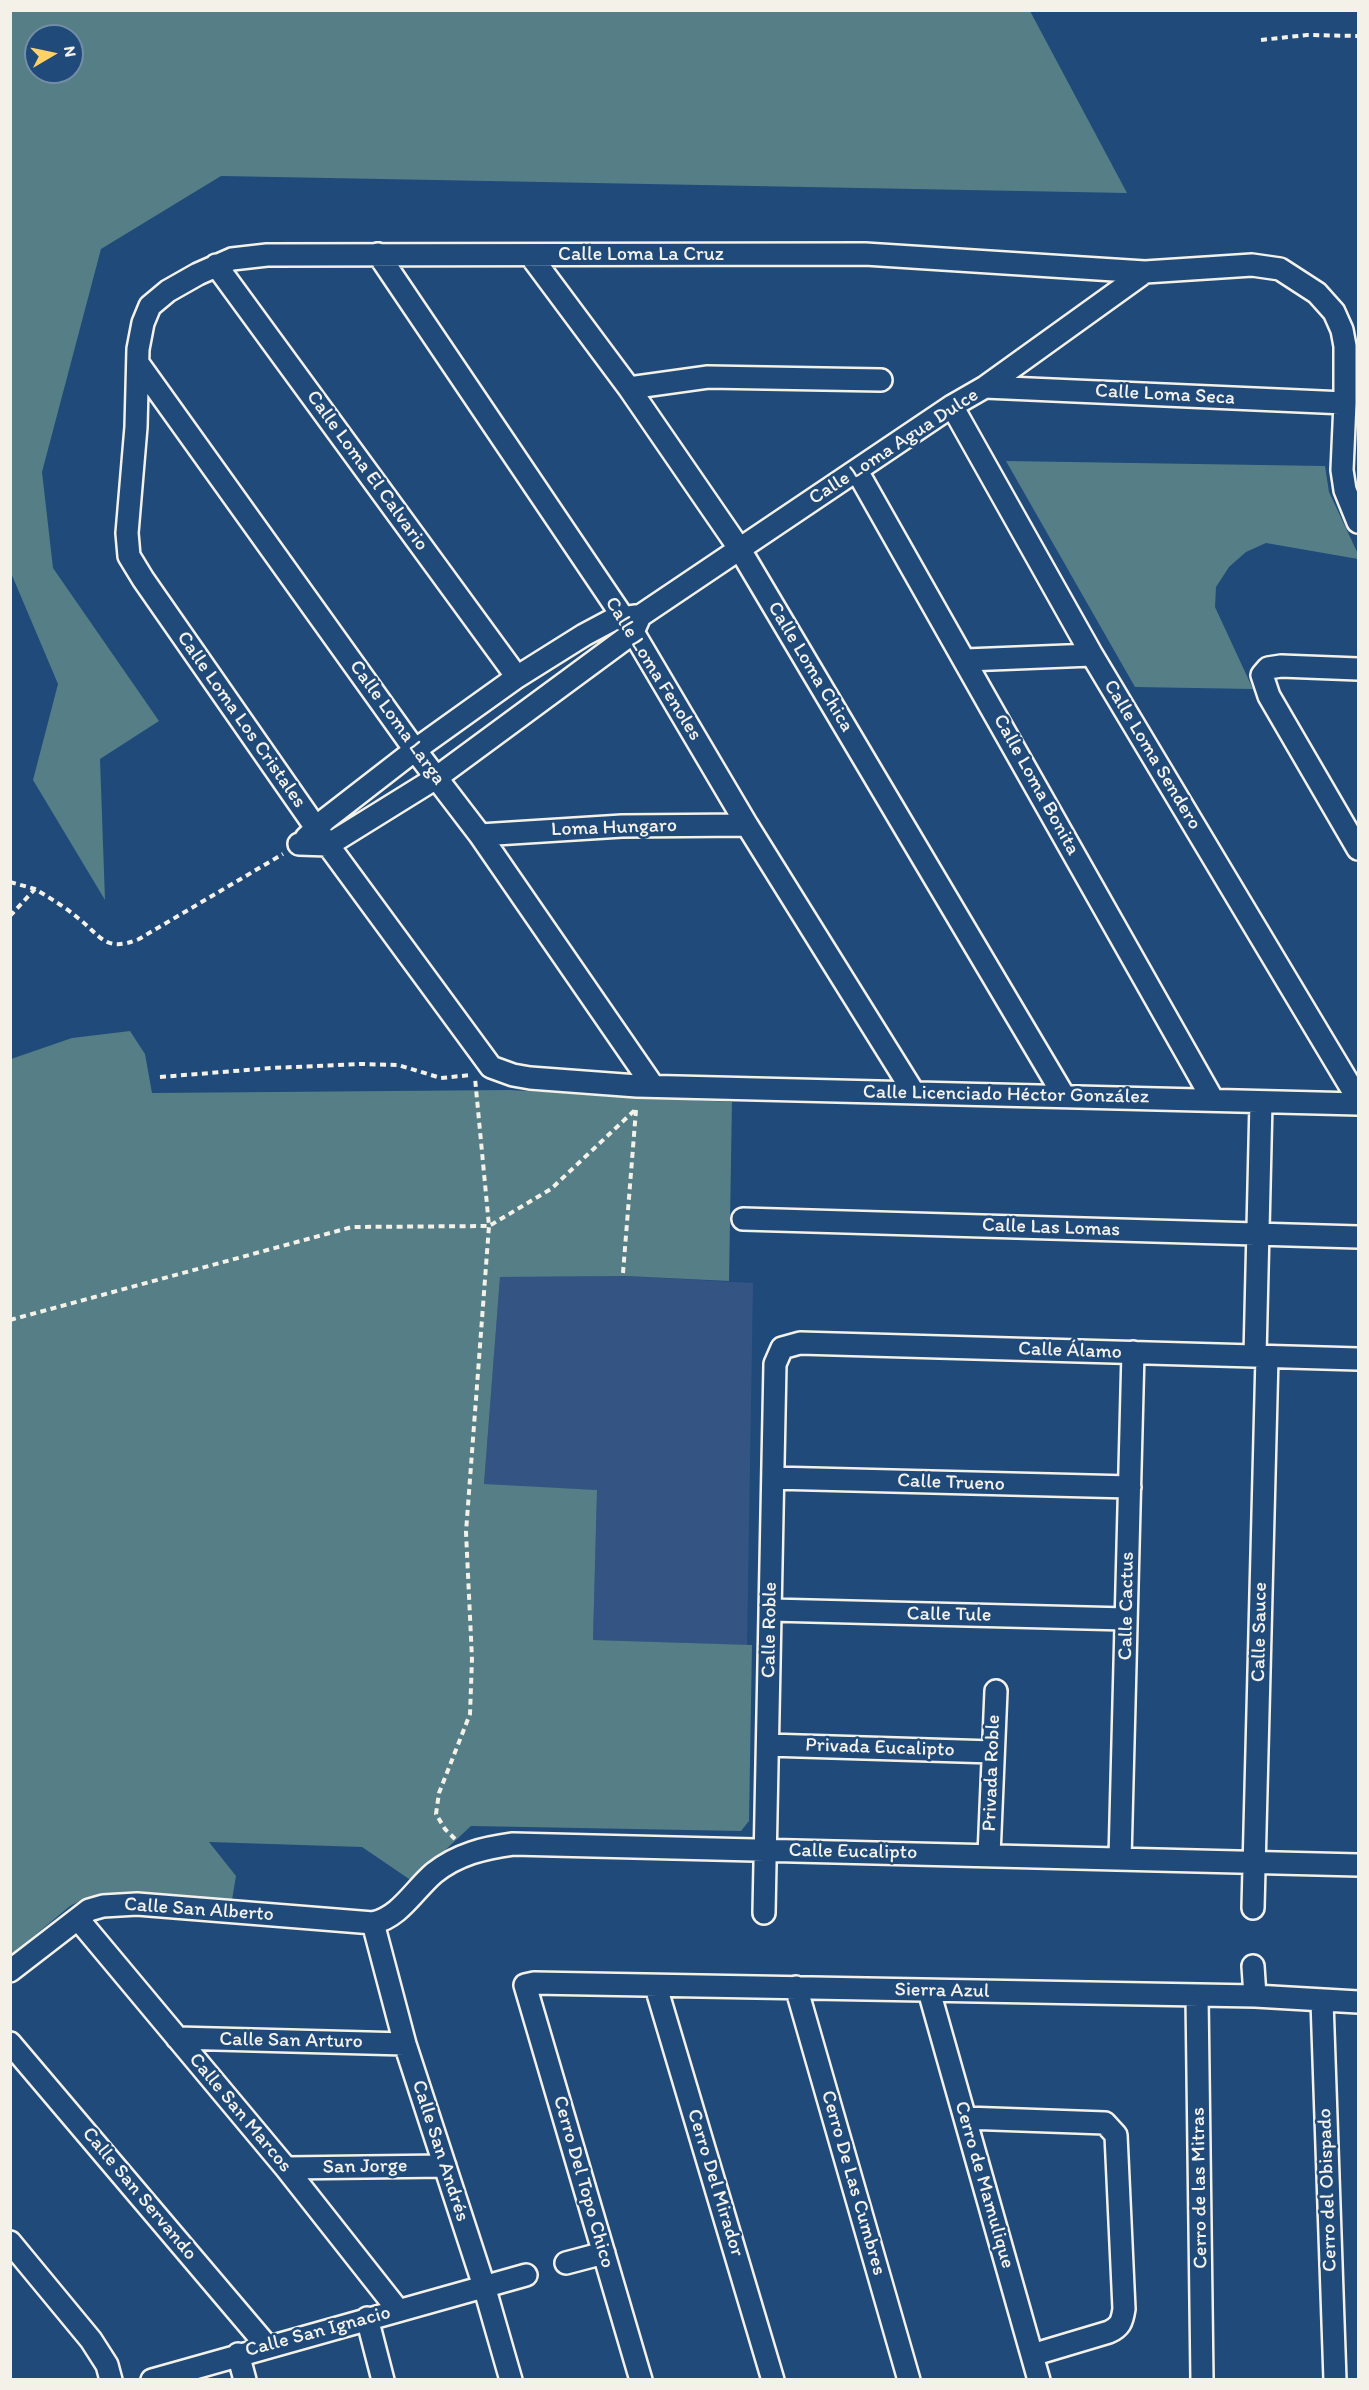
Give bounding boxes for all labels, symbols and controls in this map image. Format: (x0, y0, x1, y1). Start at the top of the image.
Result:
north arrow (24, 24, 84, 84)
text: N (60, 45, 81, 58)
street label: Calle Loma La Cruz (558, 243, 724, 267)
street label: Calle Loma Seca (1094, 379, 1236, 411)
street label: Calle Loma Agua Dulce (805, 383, 983, 511)
street label: Calle Loma El Calvario (301, 386, 433, 556)
street label: Calle Loma Fenoles (599, 593, 707, 745)
street label: Calle Loma Chica (762, 597, 858, 737)
street label: Calle Loma Los Cristales (171, 627, 311, 813)
street label: Calle Loma Larga (344, 656, 450, 790)
street label: Calle Loma Sendero (1098, 676, 1206, 834)
street label: Calle Loma Bonita (987, 710, 1085, 860)
street label: Loma Hungaro (551, 814, 677, 842)
street label: Calle Licenciado Héctor González (863, 1081, 1149, 1109)
street label: Calle Las Lomas (981, 1214, 1121, 1242)
street label: Calle Álamo (1018, 1337, 1122, 1365)
street label: Calle Trueno (897, 1469, 1005, 1497)
street label: Calle Cactus (1114, 1551, 1140, 1661)
street label: Calle Roble (757, 1582, 783, 1678)
street label: Calle Sauce (1247, 1582, 1273, 1682)
street label: Calle Tule (906, 1602, 992, 1628)
street label: Privada Roble (978, 1714, 1006, 1832)
street label: Privada Eucalipto (805, 1733, 955, 1763)
street label: Calle Eucalipto (788, 1839, 918, 1865)
street label: Calle San Alberto (123, 1893, 275, 1927)
street label: Sierra Azul (894, 1978, 990, 2004)
street label: Calle San Arturo (219, 2028, 363, 2054)
street label: Calle San Marcos (183, 2048, 297, 2178)
street label: Calle San Andrés (406, 2077, 474, 2225)
street label: Cerro De Las Cumbres (815, 2088, 891, 2278)
street label: Cerro Del Topo Chico (547, 2093, 619, 2271)
street label: Cerro de Mamulique (949, 2099, 1019, 2271)
street label: Cerro Del Mirador (681, 2106, 749, 2260)
street label: Cerro de las Mitras (1187, 2107, 1213, 2269)
street label: Cerro del Obispado (1313, 2108, 1343, 2272)
street label: Calle San Servando (76, 2123, 202, 2265)
street label: San Jorge (322, 2154, 408, 2180)
street label: Calle San Ignacio (243, 2301, 393, 2363)

